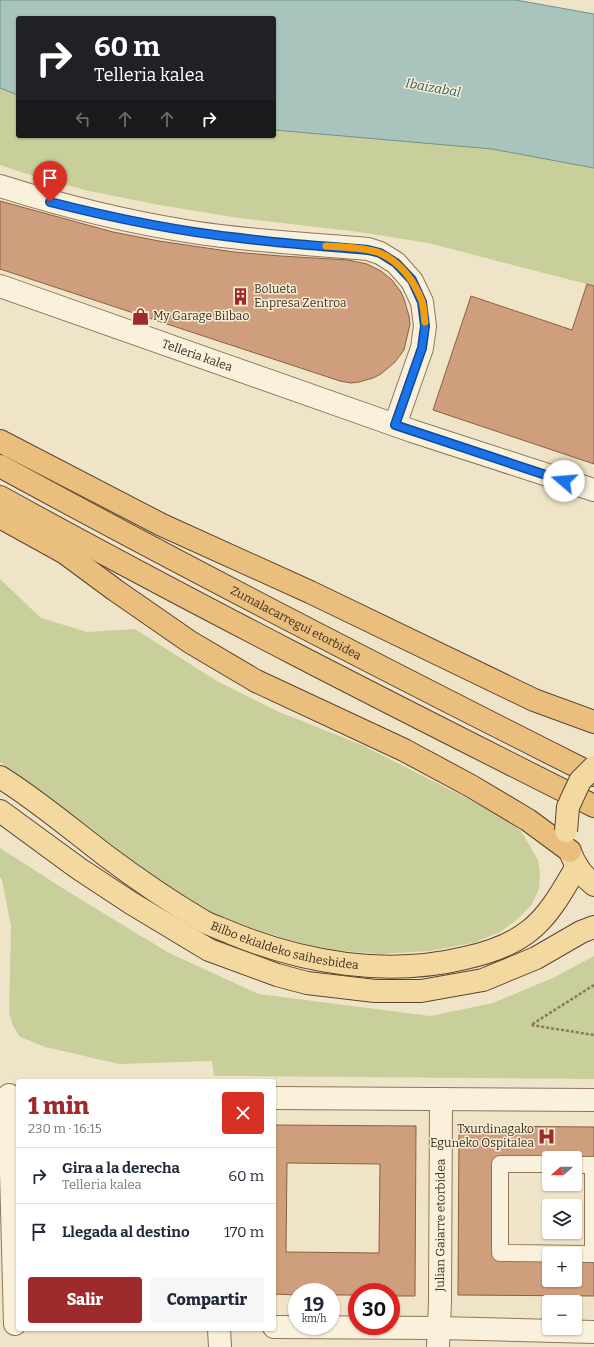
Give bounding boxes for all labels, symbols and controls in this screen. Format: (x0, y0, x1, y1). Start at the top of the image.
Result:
text: 60 m (94, 30, 160, 63)
icon: right (28, 32, 80, 84)
text: Telleria kalea (94, 64, 204, 86)
water label: Ibaizabal (404, 75, 462, 100)
icon: left (72, 108, 94, 130)
icon: ahead (114, 108, 136, 130)
icon: ahead (156, 108, 178, 130)
icon: right (198, 108, 220, 130)
pin (33, 161, 67, 202)
icon: arrive (39, 167, 61, 189)
place label: Bolueta Enpresa Zentroa (254, 282, 347, 310)
building icon: Bolueta Enpresa Zentroa (231, 286, 251, 306)
shop icon: My Garage Bilbao (130, 306, 150, 326)
place label: My Garage Bilbao (153, 309, 249, 323)
street label: Telleria kalea (160, 337, 235, 374)
position arrow (543, 460, 585, 502)
street label: Zumalacarregui etorbidea (228, 583, 364, 663)
street label: Bilbo ekialdeko saihesbidea (209, 919, 360, 972)
text: 1 min (28, 1092, 89, 1120)
button: close (222, 1092, 264, 1134)
text: 230 m · 16:15 (28, 1121, 102, 1136)
place label: Txurdinagako Eguneko Ospitalea (430, 1122, 534, 1150)
hospital icon: Txurdinagako Eguneko Ospitalea (537, 1126, 557, 1146)
north arrow (542, 1151, 582, 1191)
map controls (542, 1151, 582, 1335)
street label: Julian Gaiarre etorbidea (433, 1158, 448, 1292)
text: Gira a la derecha (62, 1159, 180, 1177)
icon: right (28, 1165, 50, 1187)
text: 60 m (228, 1167, 264, 1185)
text: Telleria kalea (62, 1177, 142, 1192)
button: layers (542, 1199, 582, 1239)
icon: arrive (28, 1221, 50, 1243)
text: Llegada al destino (62, 1223, 190, 1241)
text: 170 m (224, 1223, 264, 1241)
button: + (542, 1247, 582, 1287)
button: Salir (28, 1277, 142, 1323)
button: Compartir (150, 1277, 264, 1323)
speed limit sign: 30 (348, 1283, 400, 1335)
text: 19 (304, 1292, 324, 1316)
button: − (542, 1295, 582, 1335)
text: km/h (302, 1313, 326, 1325)

